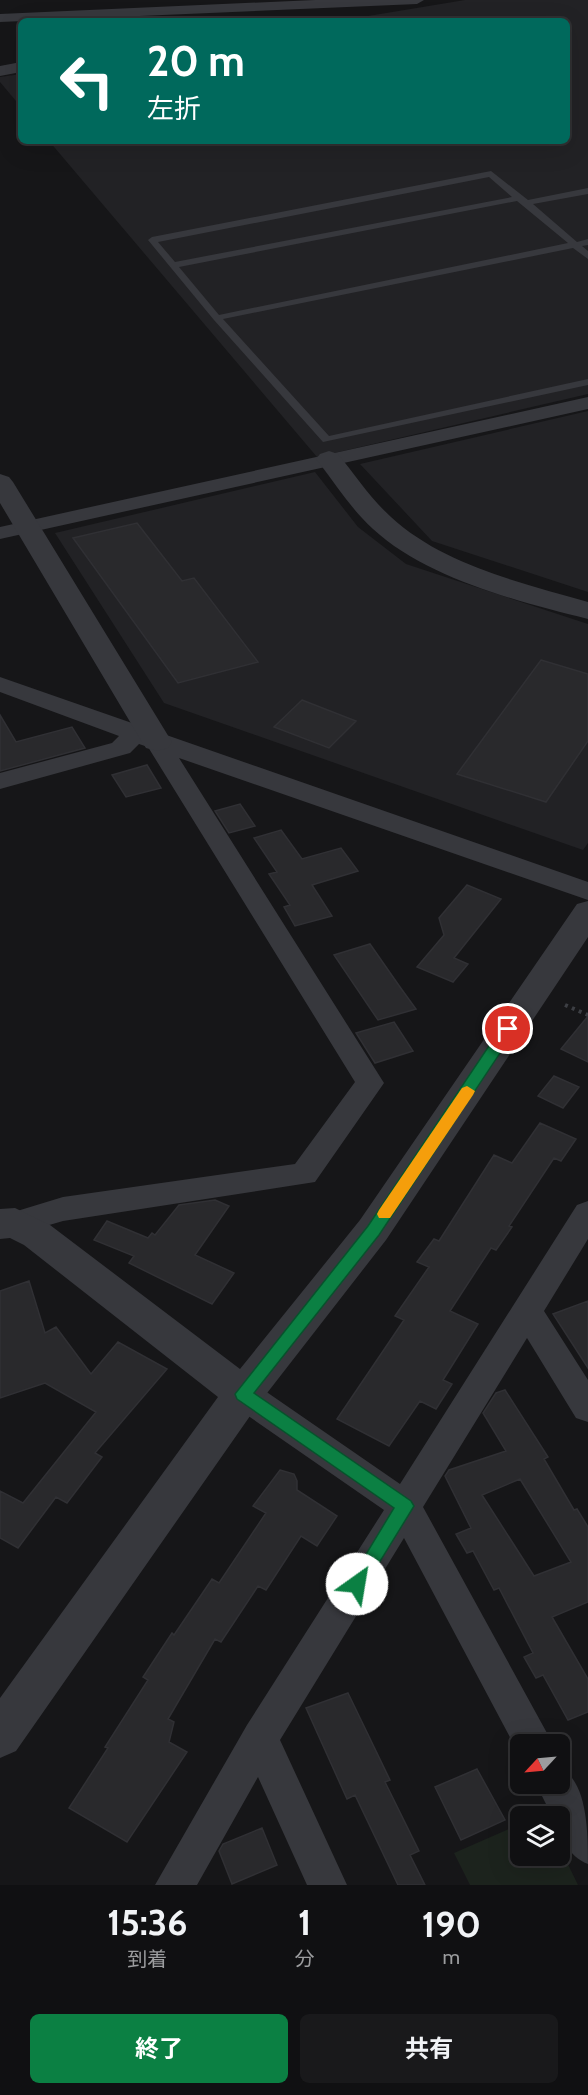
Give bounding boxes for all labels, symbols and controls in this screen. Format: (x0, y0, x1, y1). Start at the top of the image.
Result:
text: 20 m (147, 35, 245, 87)
icon: left (48, 42, 126, 120)
text: 左折 (147, 92, 201, 125)
pin (482, 1003, 533, 1054)
icon: arrive (491, 1012, 524, 1045)
position arrow (325, 1552, 389, 1616)
north arrow (510, 1734, 570, 1794)
map controls (510, 1734, 570, 1866)
button: layers (510, 1806, 570, 1866)
text: 15:36 (107, 1900, 187, 1944)
text: 1 (298, 1900, 311, 1944)
text: 190 (422, 1902, 481, 1946)
text: m (443, 1945, 460, 1969)
text: 到着 (127, 1947, 167, 1971)
text: 分 (295, 1947, 315, 1971)
button: 終了 (30, 2014, 288, 2083)
button: 共有 (300, 2014, 558, 2083)

